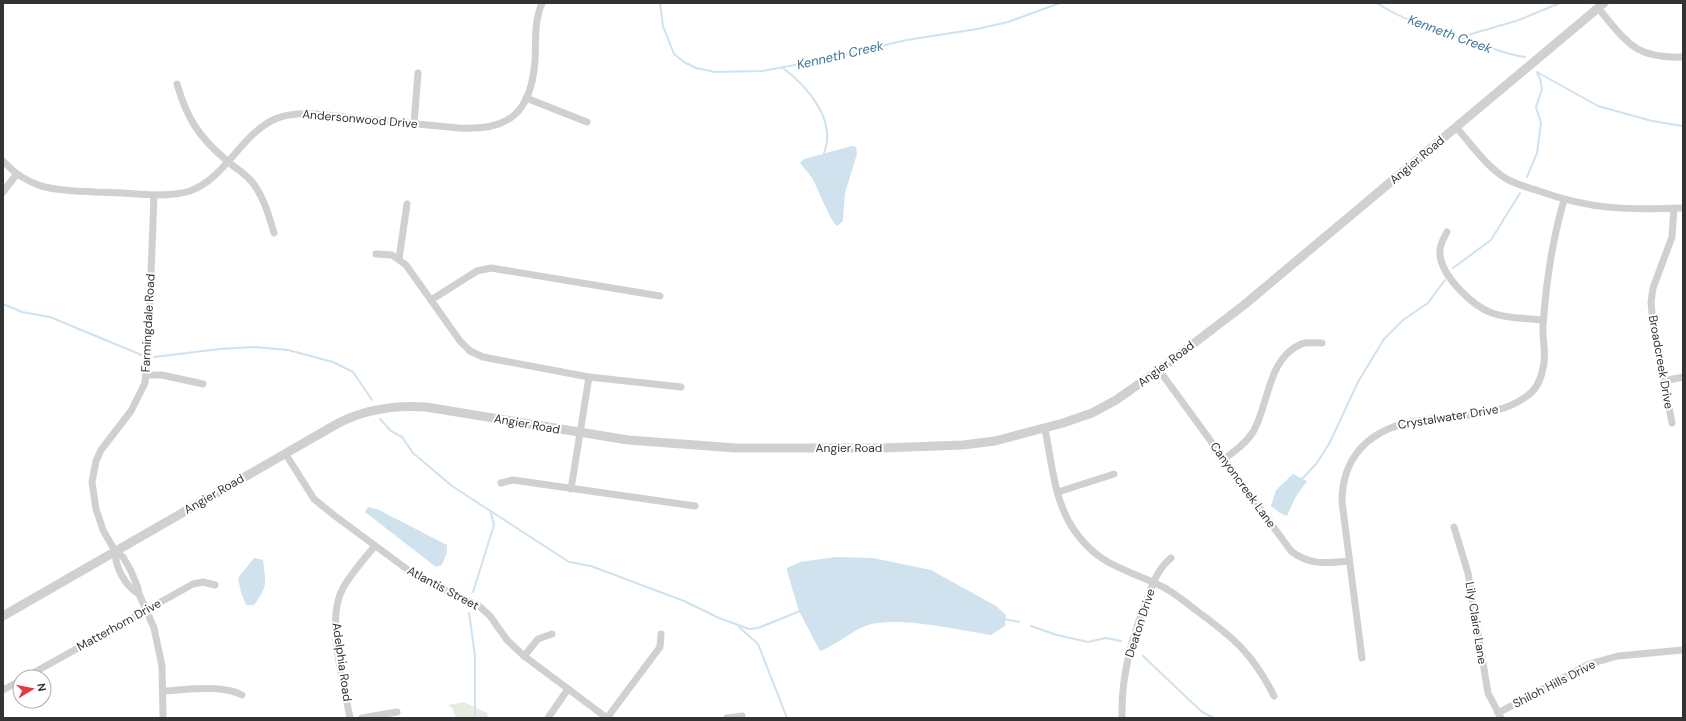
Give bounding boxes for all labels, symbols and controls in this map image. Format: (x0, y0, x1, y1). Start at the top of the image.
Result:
water label: Kenneth Creek (1406, 11, 1495, 57)
water label: Kenneth Creek (795, 37, 885, 73)
street label: Andersonwood Drive (302, 106, 419, 132)
street label: Angier Road (1386, 132, 1448, 188)
street label: Farmingdale Road (137, 273, 159, 373)
street label: Broadcreek Drive (1645, 314, 1677, 410)
street label: Angier Road (1134, 338, 1198, 390)
street label: Crystalwater Drive (1396, 401, 1500, 433)
street label: Angier Road (493, 410, 561, 438)
street label: Canyoncreek Lane (1206, 439, 1280, 531)
street label: Angier Road (816, 440, 882, 456)
street label: Angier Road (181, 470, 247, 518)
street label: Atlantis Street (404, 562, 482, 614)
street label: Lily Claire Lane (1462, 581, 1490, 666)
street label: Deaton Drive (1121, 586, 1159, 660)
street label: Matterhorn Drive (74, 595, 164, 655)
street label: Adelphia Road (329, 621, 355, 703)
street label: Shiloh Hills Drive (1510, 656, 1598, 712)
north arrow (12, 669, 52, 709)
text: N (34, 682, 49, 692)

